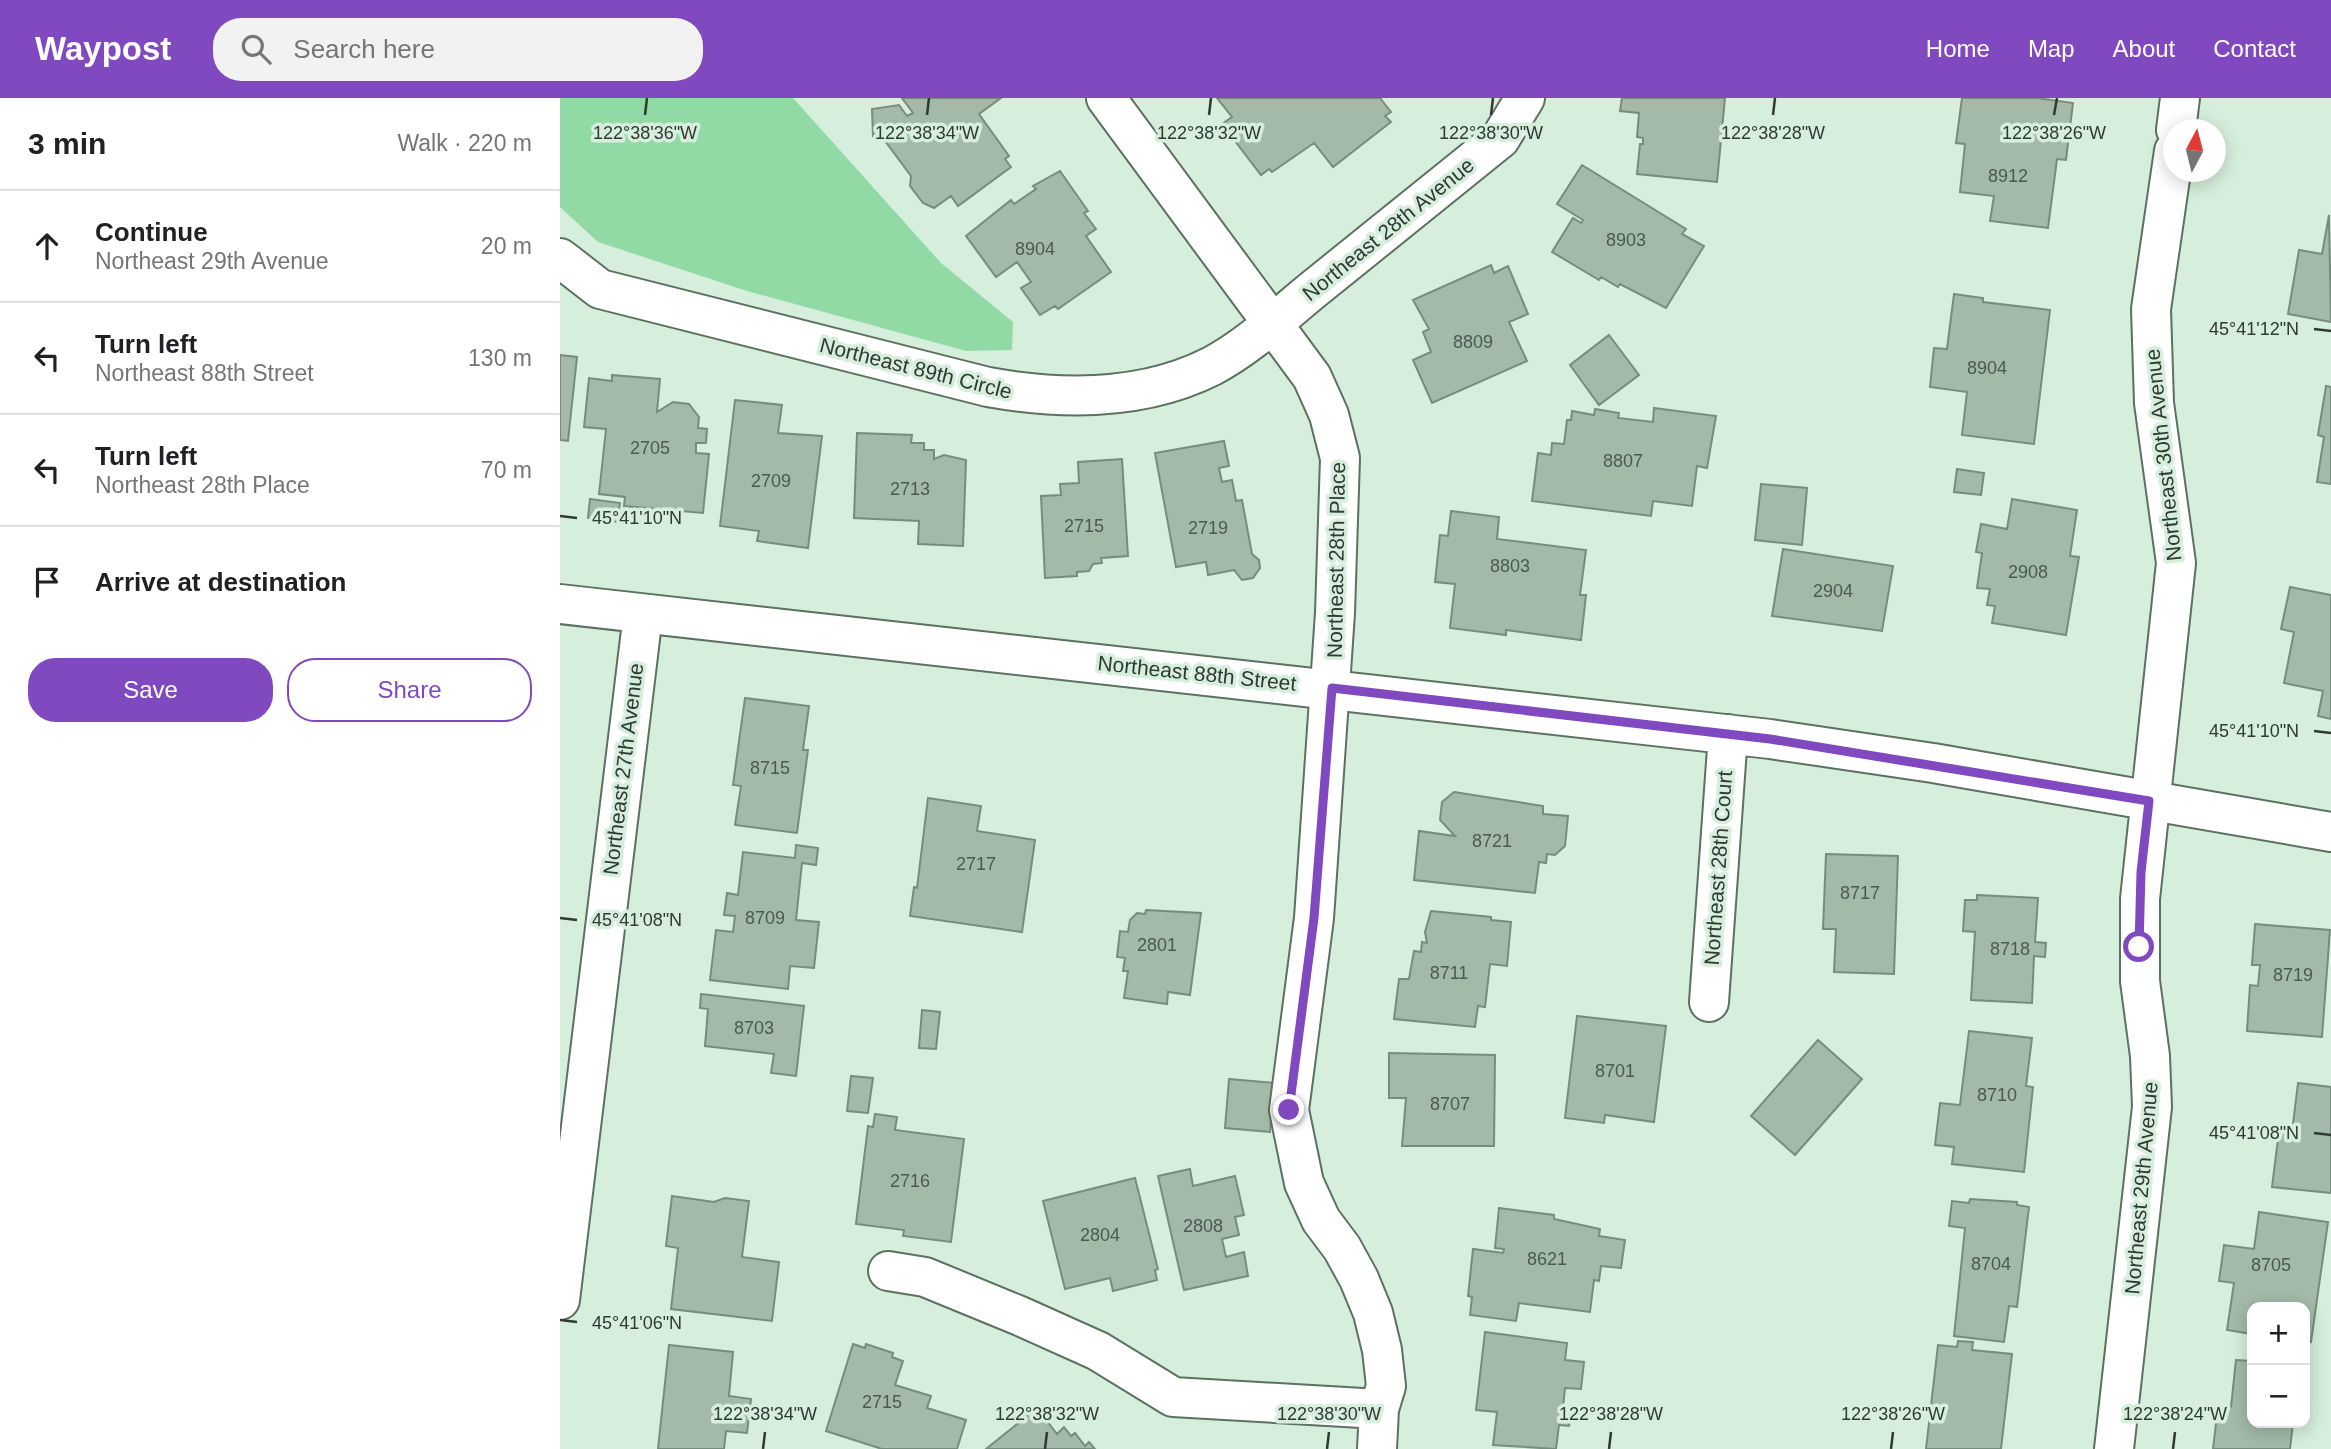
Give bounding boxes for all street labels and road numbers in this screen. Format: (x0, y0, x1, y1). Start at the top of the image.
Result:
street label: Northeast 28th Avenue (1298, 153, 1478, 305)
street label: Northeast 89th Circle (818, 333, 1014, 403)
street label: Northeast 30th Avenue (2140, 348, 2186, 562)
street label: Northeast 28th Place (1323, 462, 1349, 658)
street label: Northeast 88th Street (1097, 651, 1298, 695)
street label: Northeast 27th Avenue (599, 662, 647, 876)
street label: Northeast 28th Court (1700, 770, 1736, 966)
street label: Northeast 29th Avenue (2120, 1081, 2162, 1295)

